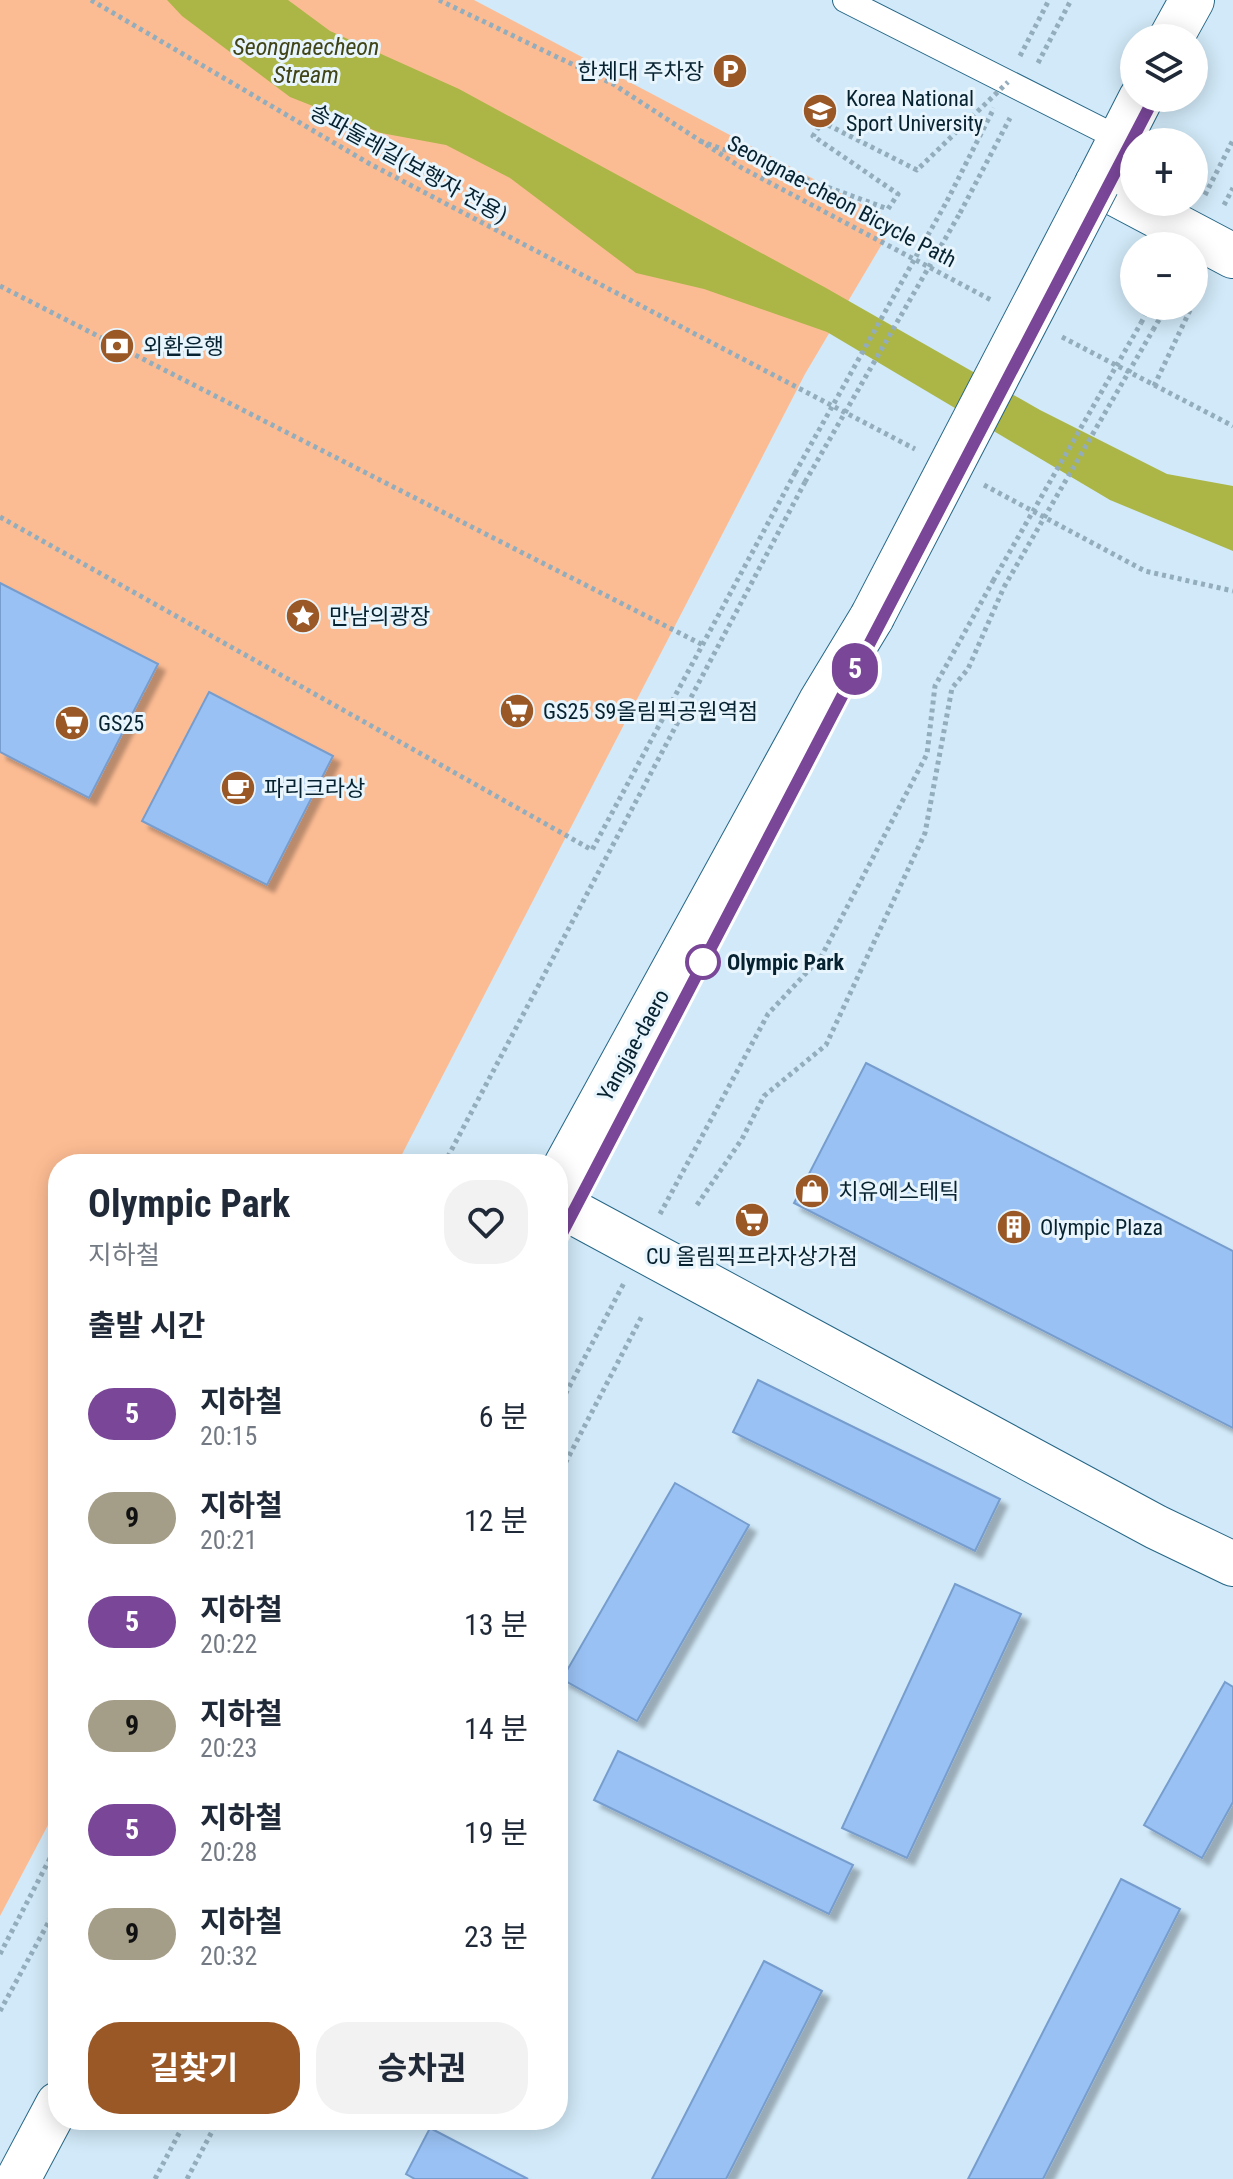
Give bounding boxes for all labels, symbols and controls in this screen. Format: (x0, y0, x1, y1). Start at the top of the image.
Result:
map controls (1120, 24, 1208, 320)
button: layers (1120, 24, 1208, 112)
water label: Seongnaecheon Stream (233, 33, 379, 89)
parking icon: 한체대 주차장 (711, 52, 749, 90)
place label: 한체대 주차장 (578, 59, 704, 84)
place label: Korea National Sport University (846, 86, 983, 136)
school or university icon: Korea National Sport University (801, 92, 839, 130)
street label: 송파둘레길(보행자 전용) (305, 99, 512, 229)
button: + (1120, 128, 1208, 216)
street label: Seongnae-cheon Bicycle Path (723, 130, 960, 272)
button: − (1120, 232, 1208, 320)
bank icon: 외환은행 (98, 327, 136, 365)
place label: 외환은행 (143, 334, 224, 359)
place icon: 만남의광장 (284, 597, 322, 635)
place label: 만남의광장 (329, 604, 430, 629)
line badge: 5 (829, 643, 881, 695)
text: 5 (848, 652, 862, 685)
supermarket icon: GS25 S9올림픽공원역점 (498, 692, 536, 730)
place label: GS25 S9올림픽공원역점 (543, 699, 758, 724)
supermarket icon: GS25 (53, 704, 91, 742)
place label: GS25 (98, 711, 144, 736)
cafe icon: 파리크라상 (219, 769, 257, 807)
place label: 파리크라상 (264, 776, 365, 801)
marker: Olympic Park (686, 945, 720, 979)
place label: Olympic Park (727, 950, 845, 975)
street label: Yangjae-daero (593, 985, 674, 1105)
shop icon: 치유에스테틱 (793, 1172, 831, 1210)
place label: 치유에스테틱 (838, 1179, 959, 1204)
button: heart (444, 1180, 528, 1264)
text: Olympic Park (88, 1182, 290, 1226)
supermarket icon: CU 올림픽프라자상가점 (733, 1201, 771, 1239)
building icon: Olympic Plaza (995, 1208, 1033, 1246)
place label: Olympic Plaza (1040, 1215, 1163, 1240)
text: 지하철 (88, 1240, 160, 1270)
place label: CU 올림픽프라자상가점 (646, 1244, 858, 1269)
text: 출발 시간 (88, 1308, 205, 1343)
text: 지하철 (200, 1384, 283, 1419)
text: 5 (125, 1397, 139, 1430)
text: 6 분 (479, 1399, 528, 1434)
text: 20:15 (200, 1421, 257, 1451)
text: 지하철 (200, 1488, 283, 1523)
text: 9 (125, 1501, 139, 1534)
text: 12 분 (464, 1503, 528, 1538)
text: 20:21 (200, 1525, 257, 1555)
text: 지하철 (200, 1592, 283, 1627)
text: 5 (125, 1605, 139, 1638)
text: 13 분 (464, 1607, 528, 1642)
text: 20:22 (200, 1629, 257, 1659)
text: 지하철 (200, 1696, 283, 1731)
text: 9 (125, 1709, 139, 1742)
text: 14 분 (464, 1711, 528, 1746)
text: 20:23 (200, 1733, 257, 1763)
text: 지하철 (200, 1800, 283, 1835)
text: 5 (125, 1813, 139, 1846)
text: 19 분 (464, 1815, 528, 1850)
text: 20:28 (200, 1837, 257, 1867)
text: 지하철 (200, 1904, 283, 1939)
text: 9 (125, 1917, 139, 1950)
text: 23 분 (464, 1919, 528, 1954)
text: 20:32 (200, 1941, 257, 1971)
button: 길찾기 (88, 2022, 300, 2114)
button: 승차권 (316, 2022, 528, 2114)

